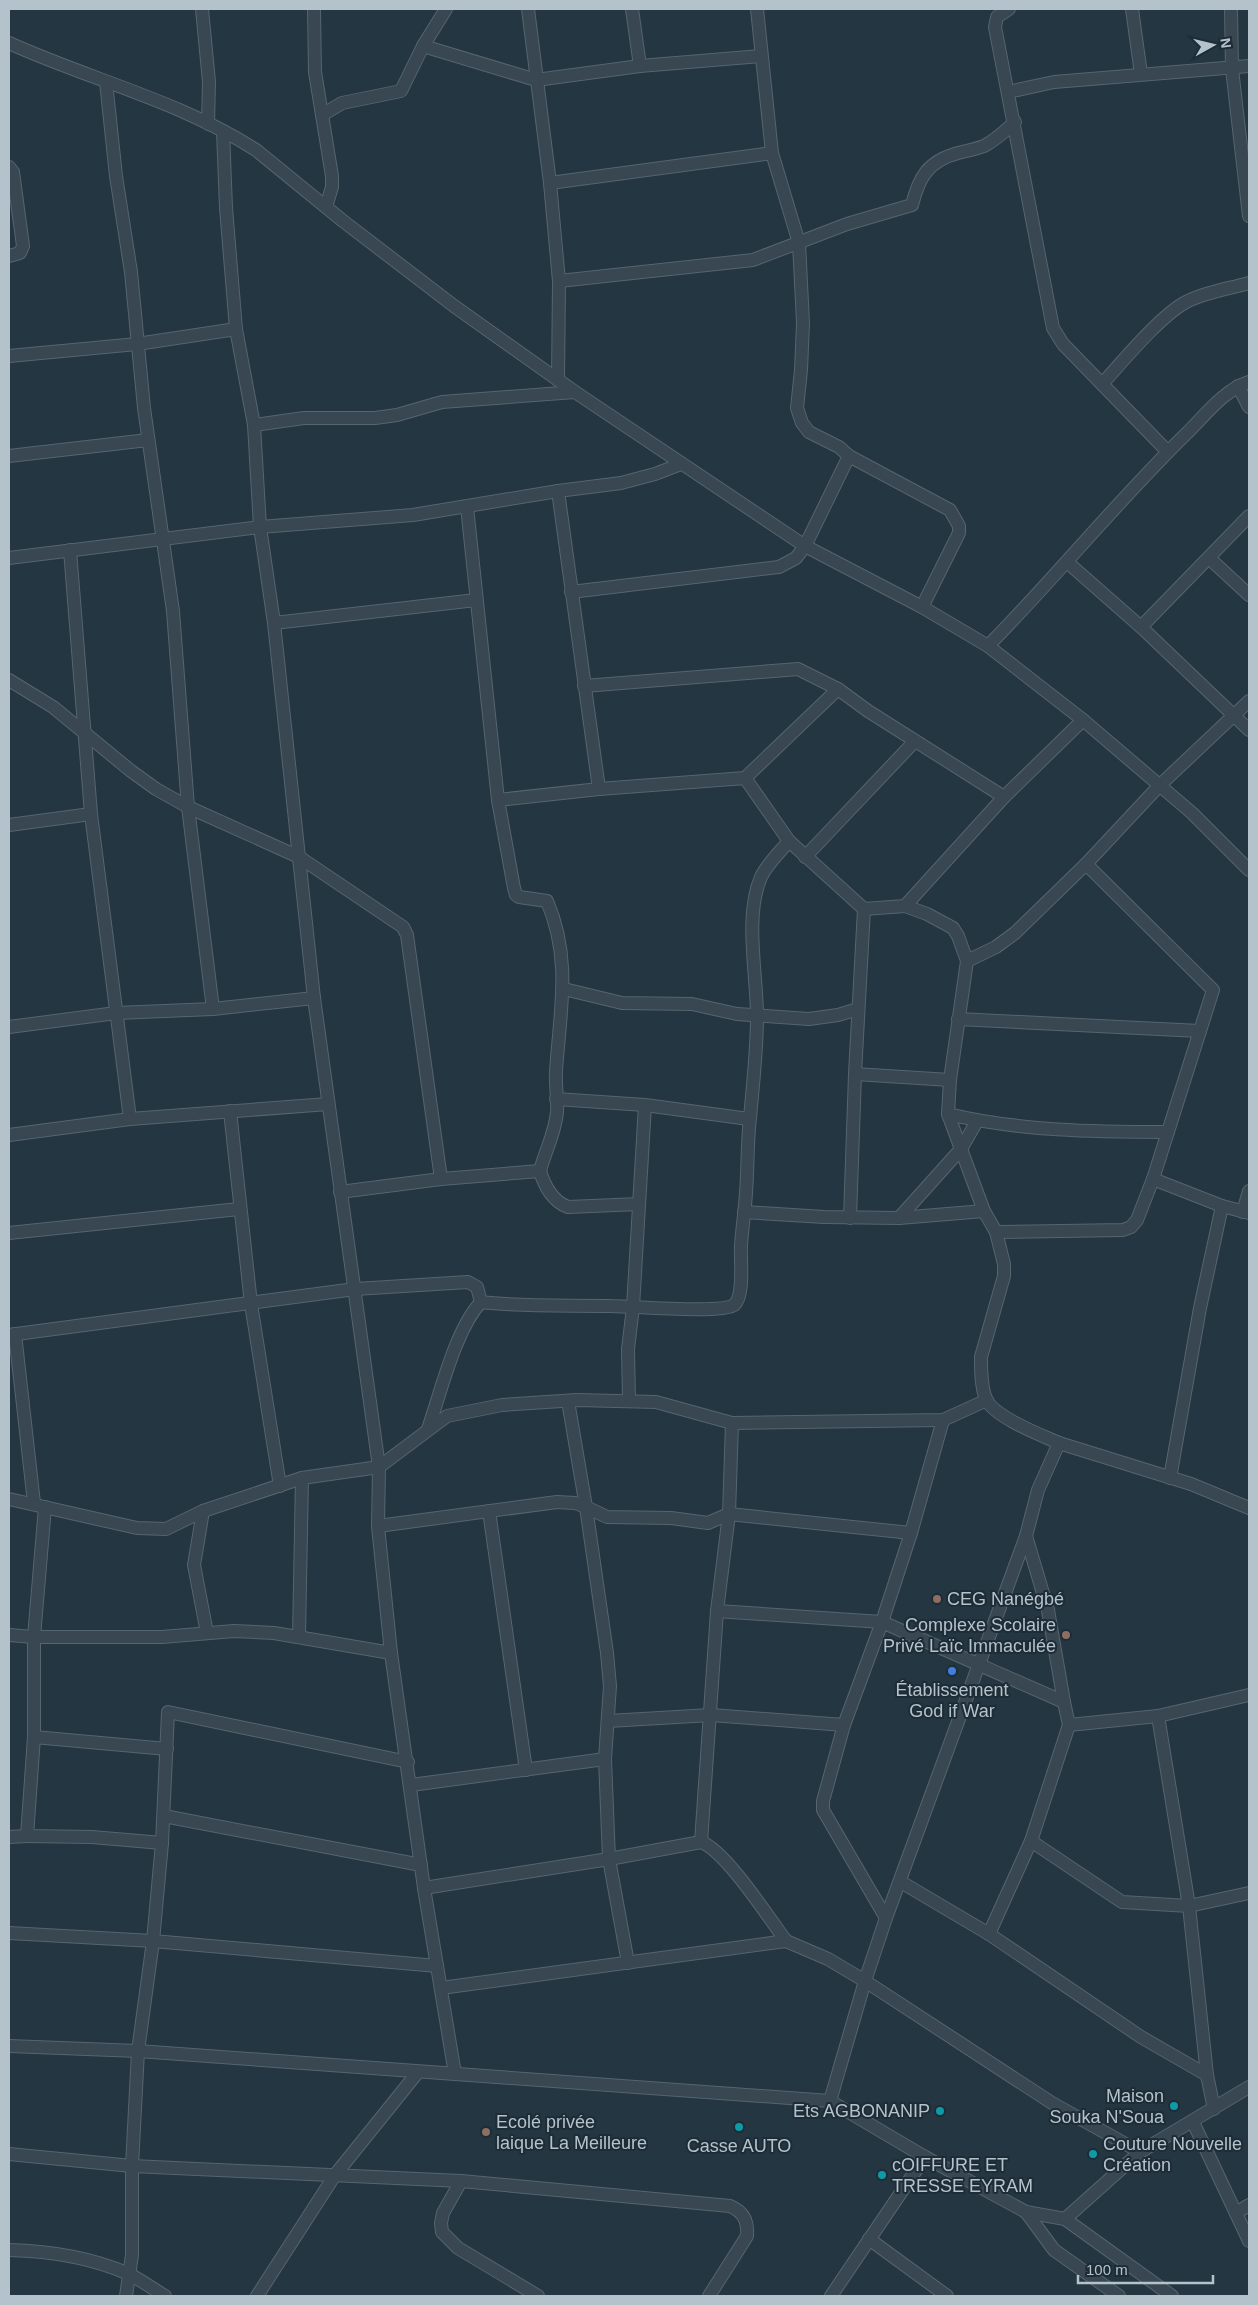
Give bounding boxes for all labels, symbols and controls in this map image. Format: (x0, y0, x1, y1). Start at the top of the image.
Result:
north arrow (1188, 20, 1238, 70)
text: N (1217, 37, 1235, 49)
place label: CEG Nanégbé (947, 1589, 1064, 1609)
marker: CEG Nanégbé (931, 1593, 943, 1605)
place label: Complexe Scolaire Privé Laïc Immaculée (883, 1615, 1056, 1656)
marker: Complexe Scolaire Privé Laïc Immaculée (1060, 1629, 1072, 1641)
marker: Établissement God if War (946, 1665, 958, 1677)
place label: Établissement God if War (895, 1680, 1009, 1721)
place label: Maison Souka N'Soua (1049, 2086, 1165, 2127)
marker: Maison Souka N'Soua (1168, 2100, 1180, 2112)
place label: Ets AGBONANIP (793, 2101, 930, 2121)
marker: Ets AGBONANIP (934, 2105, 946, 2117)
place label: Ecolé privée laique La Meilleure (496, 2112, 647, 2153)
marker: Casse AUTO (733, 2121, 745, 2133)
marker: Ecolé privée laique La Meilleure (480, 2126, 492, 2138)
place label: Couture Nouvelle Création (1103, 2134, 1242, 2175)
place label: Casse AUTO (687, 2136, 791, 2156)
marker: Couture Nouvelle Création (1087, 2148, 1099, 2160)
place label: cOIFFURE ET TRESSE EYRAM (892, 2155, 1033, 2196)
marker: cOIFFURE ET TRESSE EYRAM (876, 2169, 888, 2181)
scale bar (1078, 2252, 1213, 2284)
text: 100 m (1086, 2261, 1128, 2278)

